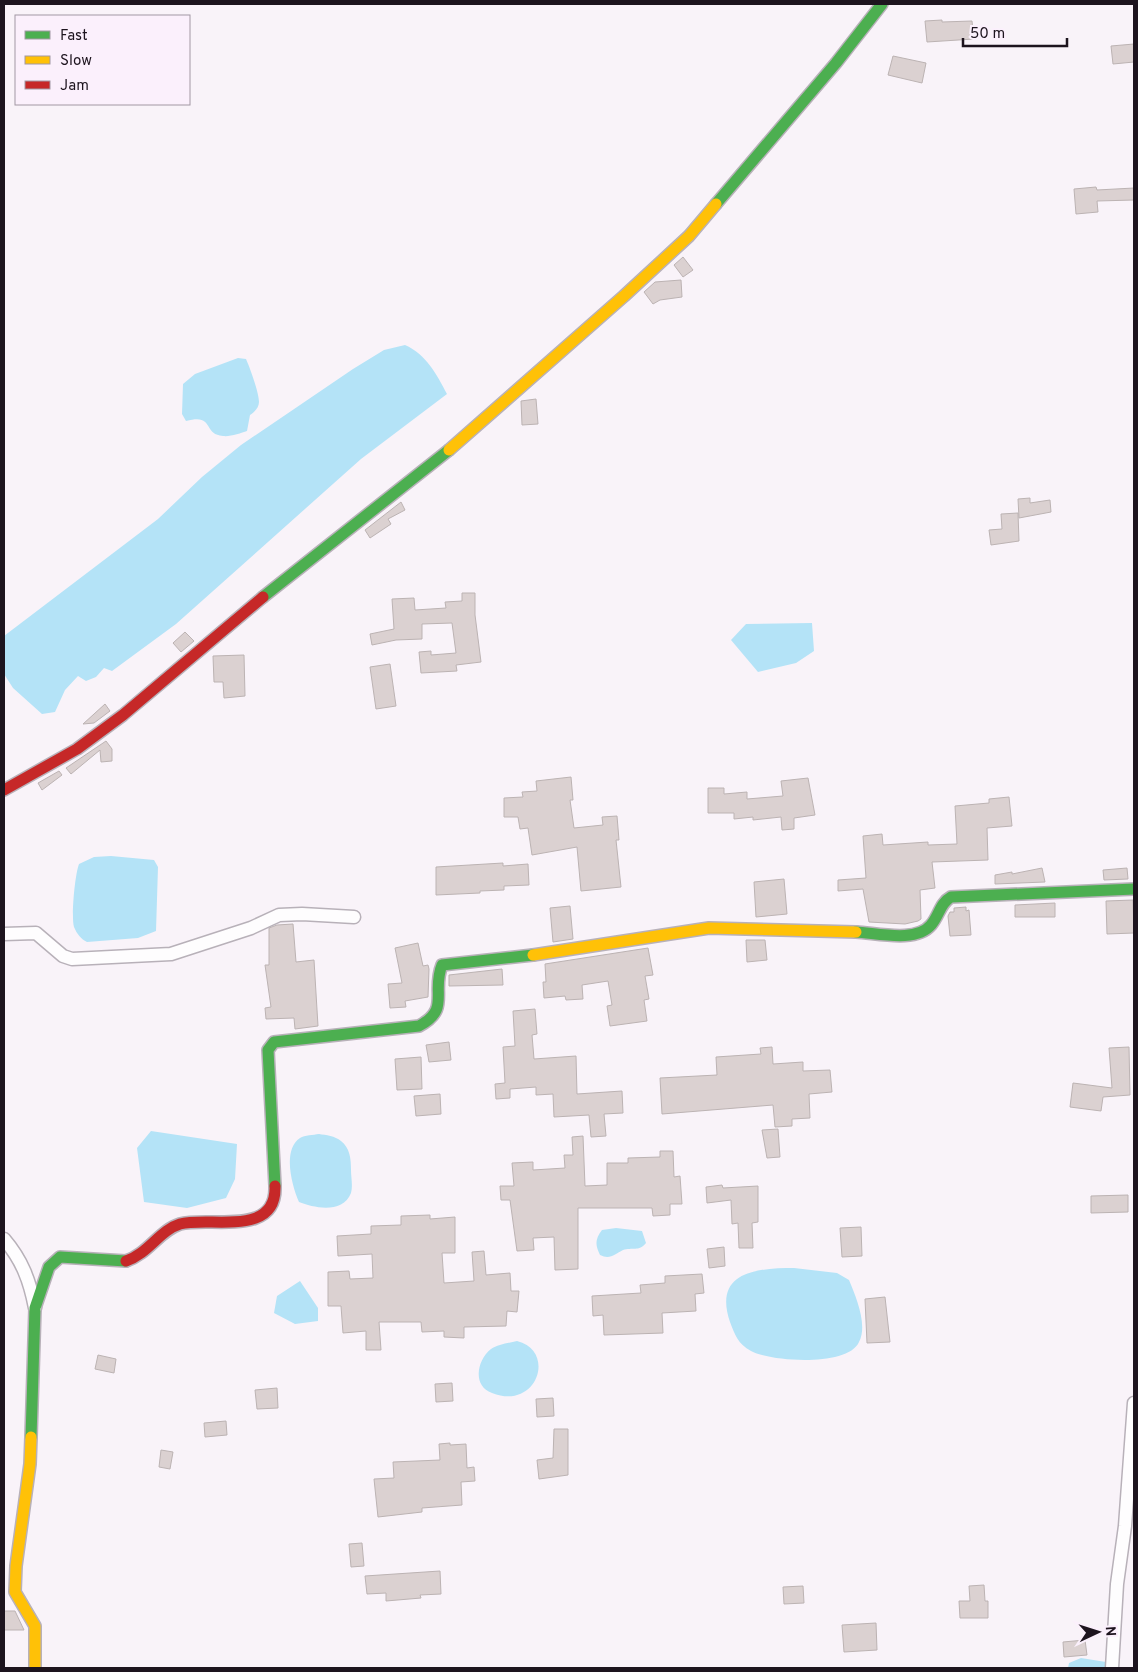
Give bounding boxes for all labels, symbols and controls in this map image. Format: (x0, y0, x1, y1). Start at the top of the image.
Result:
legend (15, 15, 190, 105)
scale bar (963, 15, 1067, 47)
text: 50 m (970, 25, 1005, 44)
text: Fast (60, 27, 88, 46)
text: Slow (60, 52, 92, 71)
text: Jam (60, 77, 89, 96)
north arrow (1073, 1607, 1123, 1657)
text: N (1101, 1626, 1118, 1637)

